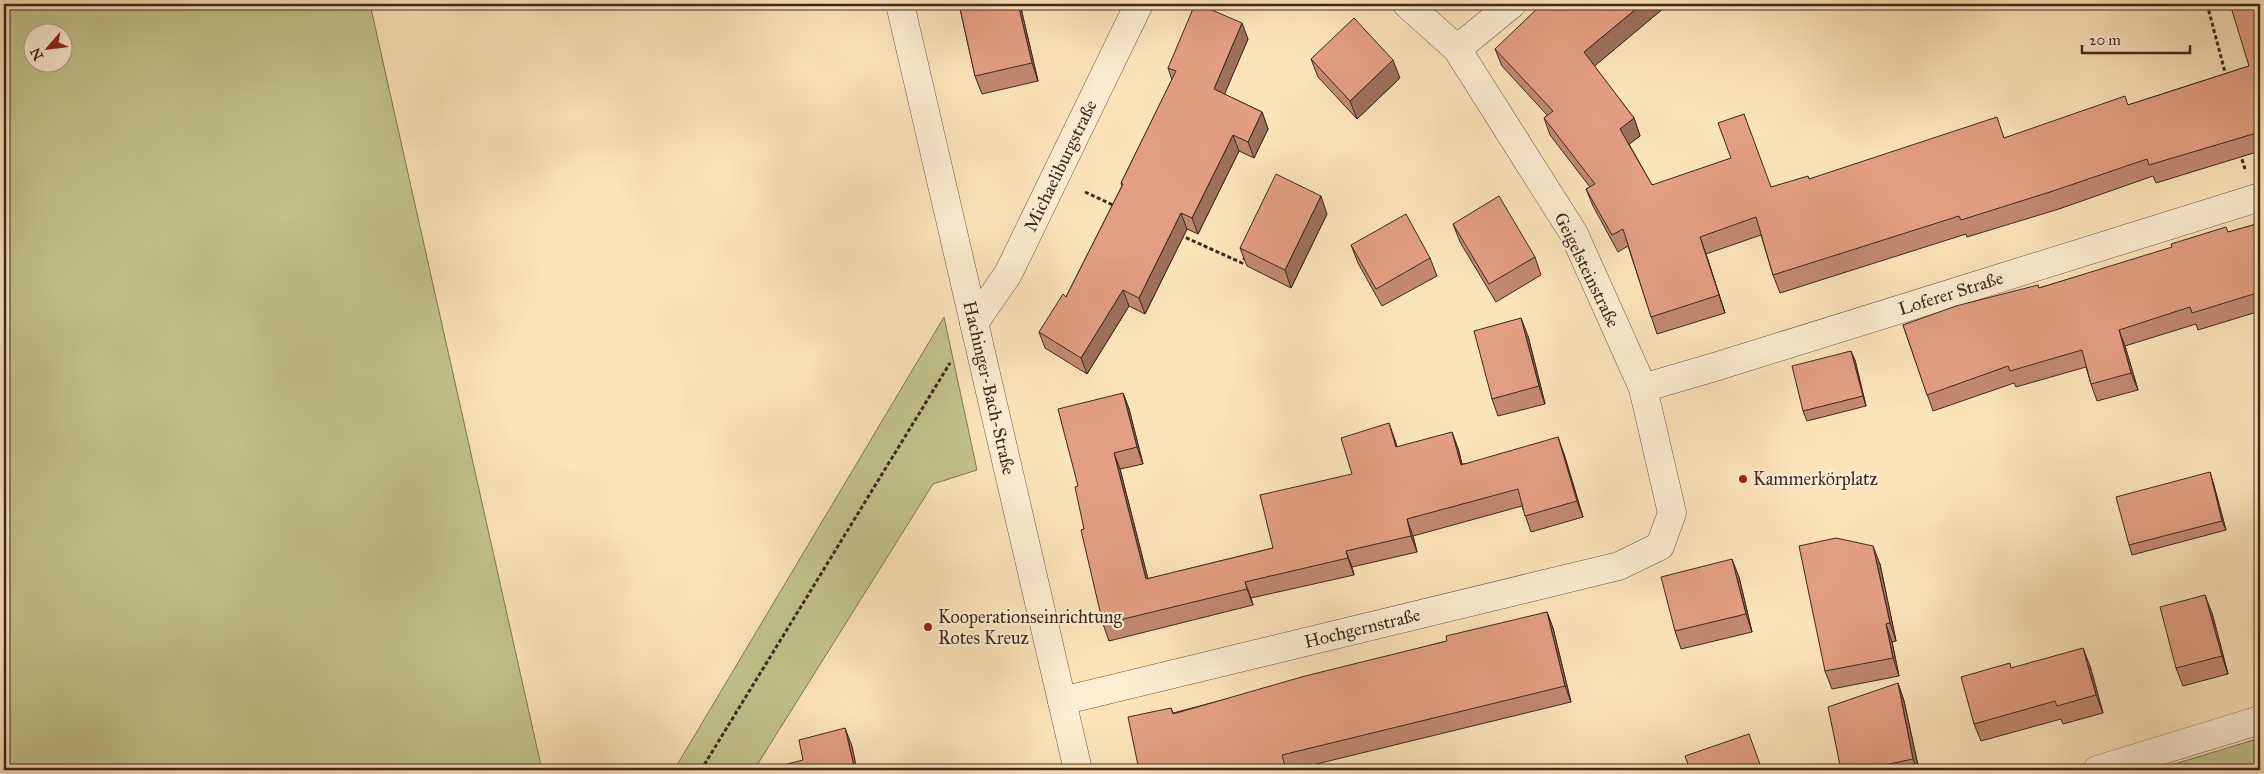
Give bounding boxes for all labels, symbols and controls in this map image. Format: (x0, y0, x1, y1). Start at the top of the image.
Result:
north arrow (22, 22, 72, 72)
scale bar (2082, 22, 2189, 54)
text: 20 m (2089, 31, 2121, 49)
text: N (27, 45, 47, 63)
street label: Michaeliburgstraße (1019, 96, 1102, 235)
street label: Geigelsteinstraße (1549, 209, 1624, 332)
street label: Loferer Straße (1896, 267, 2006, 320)
street label: Hachinger-Bach-Straße (958, 299, 1020, 477)
place label: Kammerkörplatz (1753, 468, 1878, 490)
marker: Kammerkörplatz (1737, 473, 1749, 485)
street label: Hochgernstraße (1302, 604, 1423, 653)
place label: Kooperationseinrichtung Rotes Kreuz (938, 606, 1123, 649)
marker: Kooperationseinrichtung Rotes Kreuz (922, 621, 934, 633)

